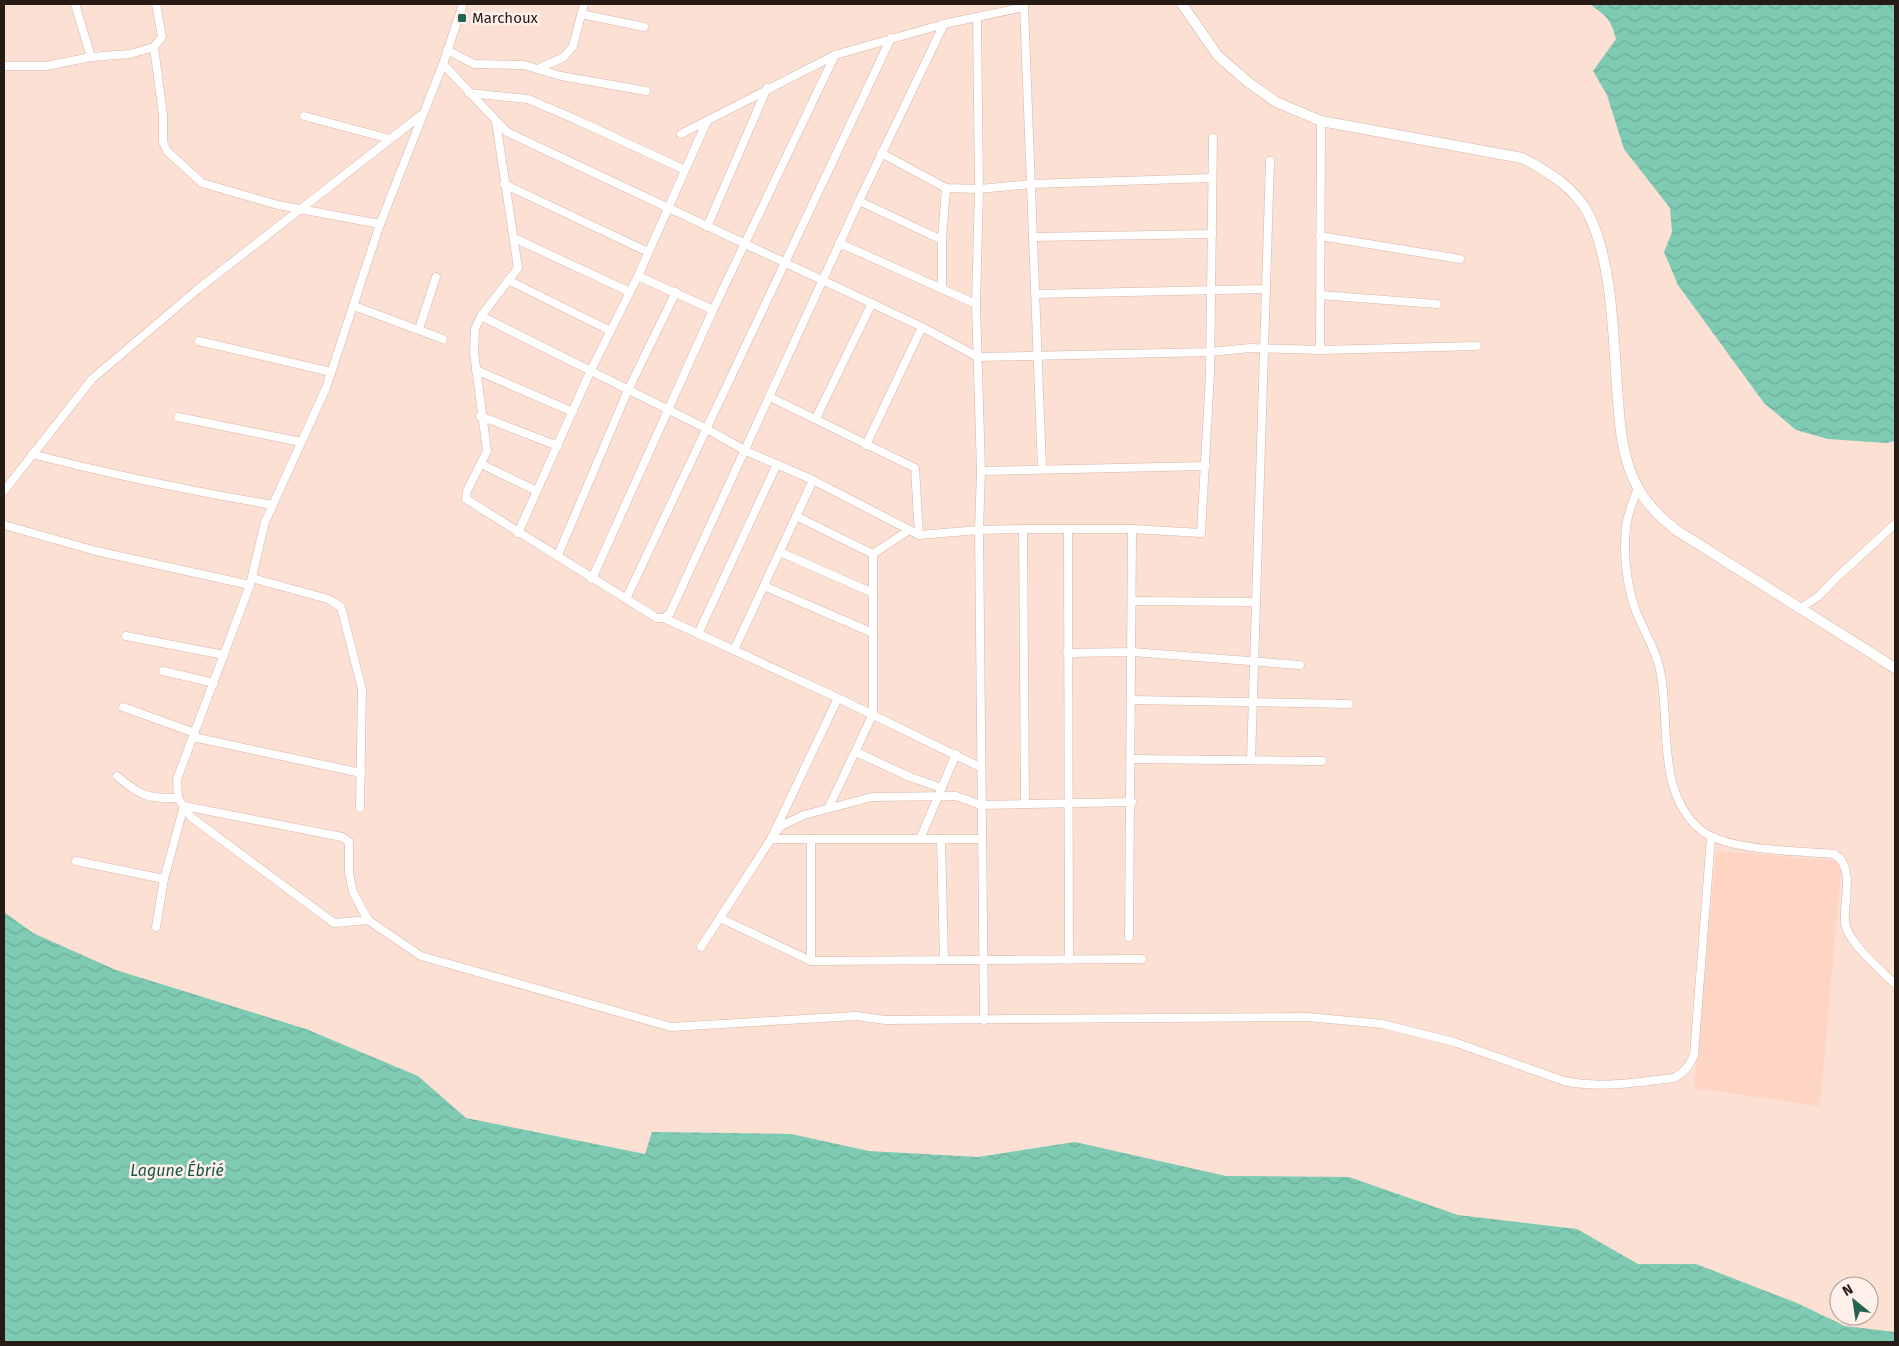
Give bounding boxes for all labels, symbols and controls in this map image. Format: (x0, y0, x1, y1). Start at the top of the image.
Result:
place label: Marchoux (472, 9, 539, 27)
marker: Marchoux (456, 12, 468, 24)
water label: Lagune Ébrié (130, 1160, 224, 1180)
north arrow (1829, 1276, 1879, 1326)
text: N (1839, 1280, 1856, 1300)

